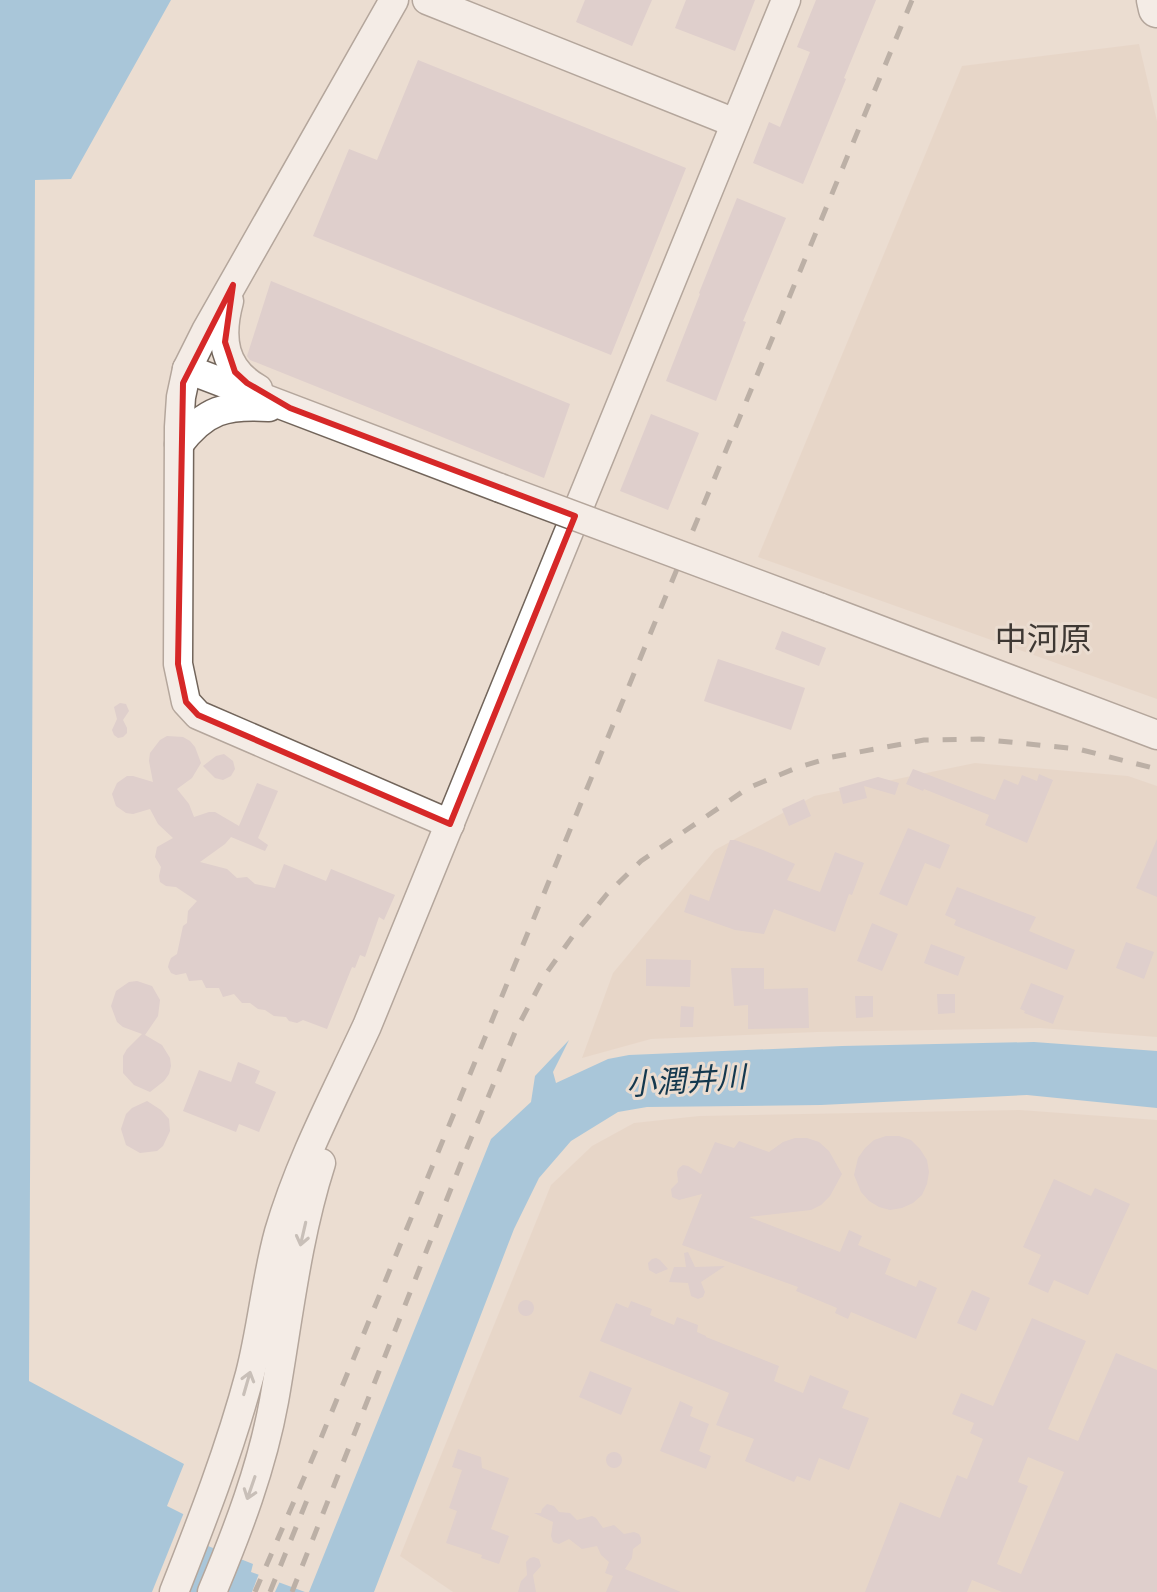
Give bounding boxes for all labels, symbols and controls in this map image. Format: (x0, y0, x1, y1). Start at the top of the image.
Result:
district label: 中河原 (995, 621, 1091, 658)
water label: 小潤井川 (625, 1059, 750, 1103)
one-way arrow (295, 1221, 310, 1246)
one-way arrow (240, 1371, 255, 1397)
one-way arrow (242, 1475, 257, 1500)

